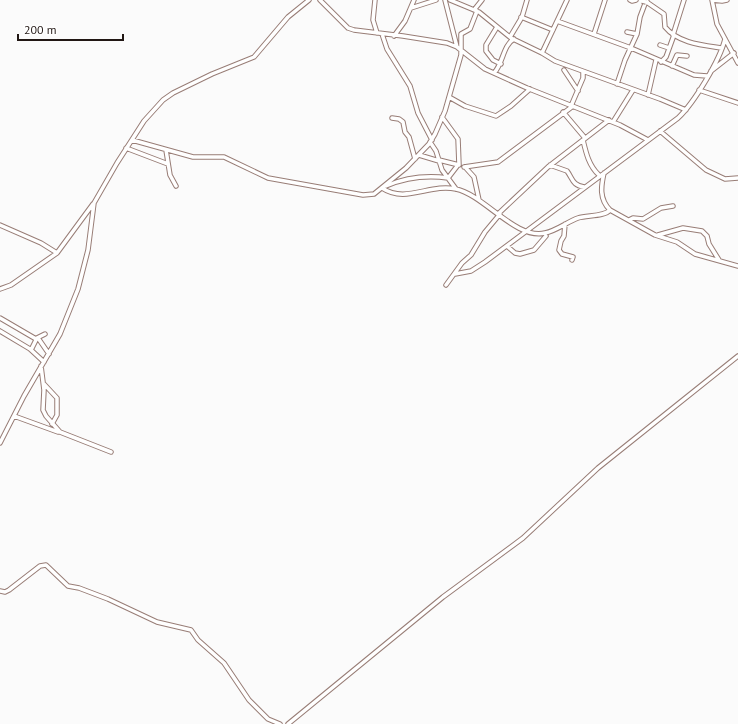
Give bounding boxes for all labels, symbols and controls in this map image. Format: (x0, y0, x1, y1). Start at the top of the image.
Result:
scale bar (18, 16, 123, 42)
text: 200 m (24, 22, 57, 37)

